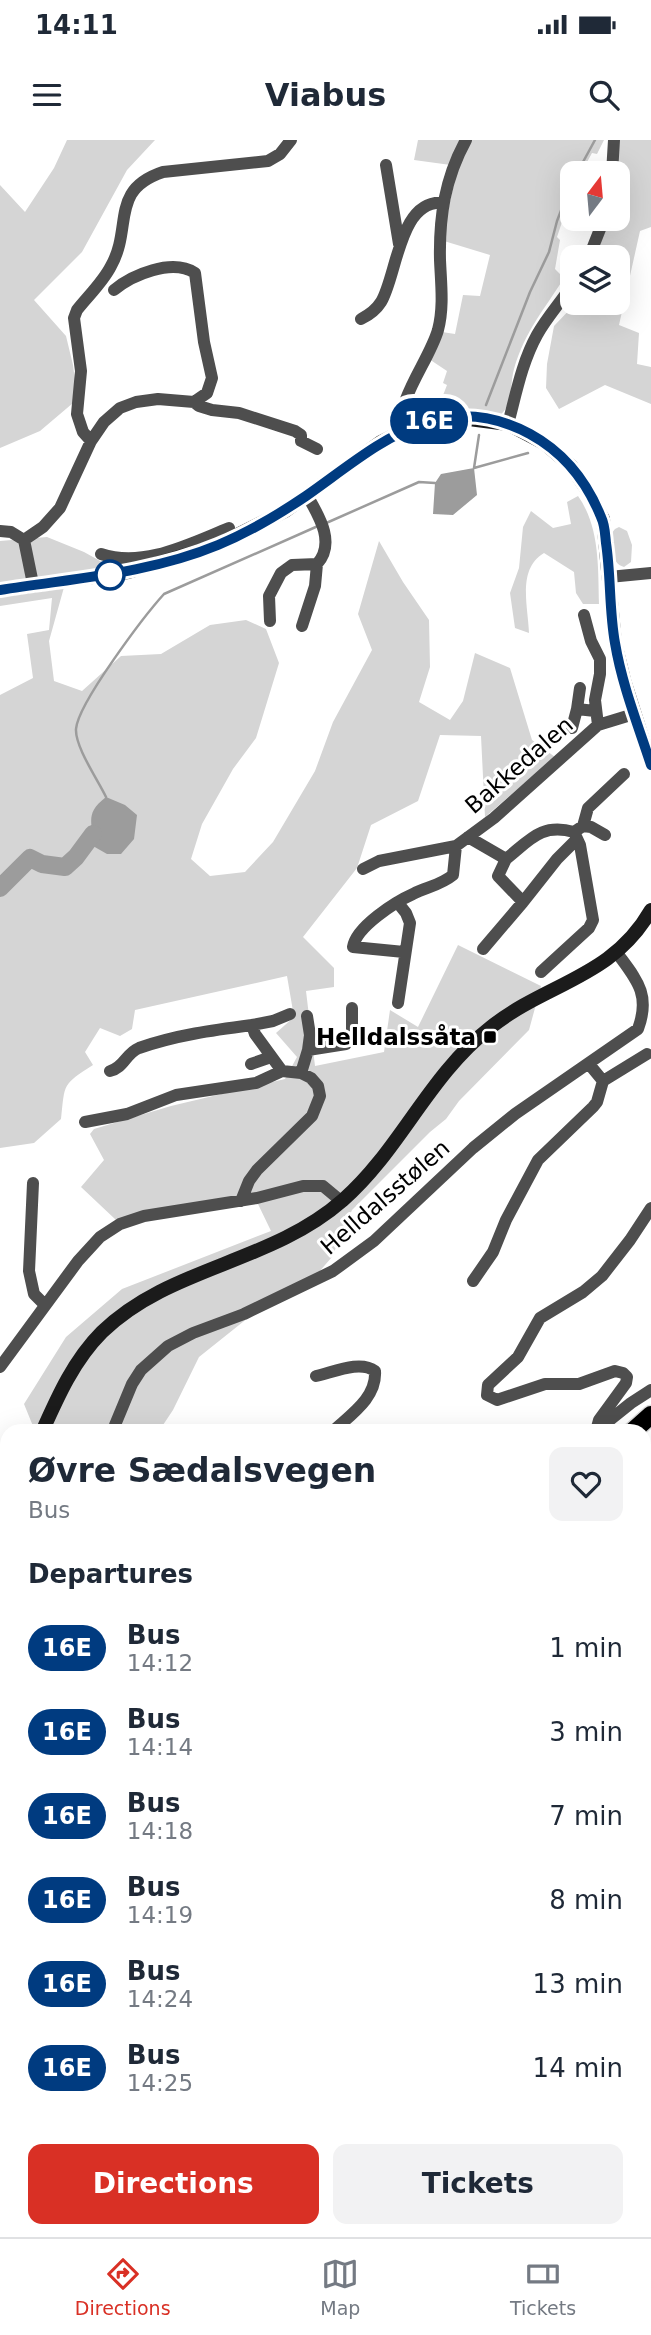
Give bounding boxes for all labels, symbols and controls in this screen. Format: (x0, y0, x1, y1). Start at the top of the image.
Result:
text: 14:11 (35, 10, 118, 40)
icon: menu (28, 76, 66, 114)
text: Viabus (265, 76, 386, 114)
icon: search (585, 76, 623, 114)
north arrow (560, 161, 630, 231)
map controls (560, 161, 630, 315)
button: layers (560, 245, 630, 315)
line badge: 16E (389, 398, 469, 444)
text: 16E (404, 407, 454, 435)
unlabelled marker (95, 560, 125, 590)
street label: Bakkedalen (460, 711, 578, 819)
place label: Helldalssåta (316, 1024, 476, 1050)
marker: Helldalssåta (482, 1029, 498, 1045)
street label: Helldalsstølen (316, 1134, 454, 1260)
button: heart (549, 1447, 623, 1521)
text: Øvre Sædalsvegen (28, 1451, 376, 1490)
text: Bus (28, 1497, 70, 1523)
text: Departures (28, 1559, 193, 1589)
text: Bus (127, 1620, 181, 1650)
text: 1 min (549, 1633, 623, 1663)
text: 16E (42, 1634, 92, 1662)
text: 14:12 (127, 1650, 193, 1676)
text: Bus (127, 1704, 181, 1734)
text: 3 min (549, 1717, 623, 1747)
text: 16E (42, 1718, 92, 1746)
text: 14:14 (127, 1734, 193, 1760)
text: Bus (127, 1788, 181, 1818)
text: 7 min (549, 1801, 623, 1831)
text: 16E (42, 1802, 92, 1830)
text: 14:18 (127, 1818, 193, 1844)
text: Bus (127, 1872, 181, 1902)
text: 8 min (549, 1885, 623, 1915)
text: 16E (42, 1886, 92, 1914)
text: 14:19 (127, 1902, 193, 1928)
text: Bus (127, 1956, 181, 1986)
text: 13 min (533, 1969, 623, 1999)
text: 16E (42, 1970, 92, 1998)
text: 14:24 (127, 1986, 193, 2012)
text: Bus (127, 2040, 181, 2070)
text: 14 min (533, 2053, 623, 2083)
text: 16E (42, 2054, 92, 2082)
text: 14:25 (127, 2070, 193, 2096)
button: Directions (28, 2144, 319, 2224)
button: Tickets (333, 2144, 623, 2224)
tab: Directions (75, 2255, 171, 2319)
tab: Map (320, 2255, 360, 2319)
tab: Tickets (510, 2255, 576, 2319)

